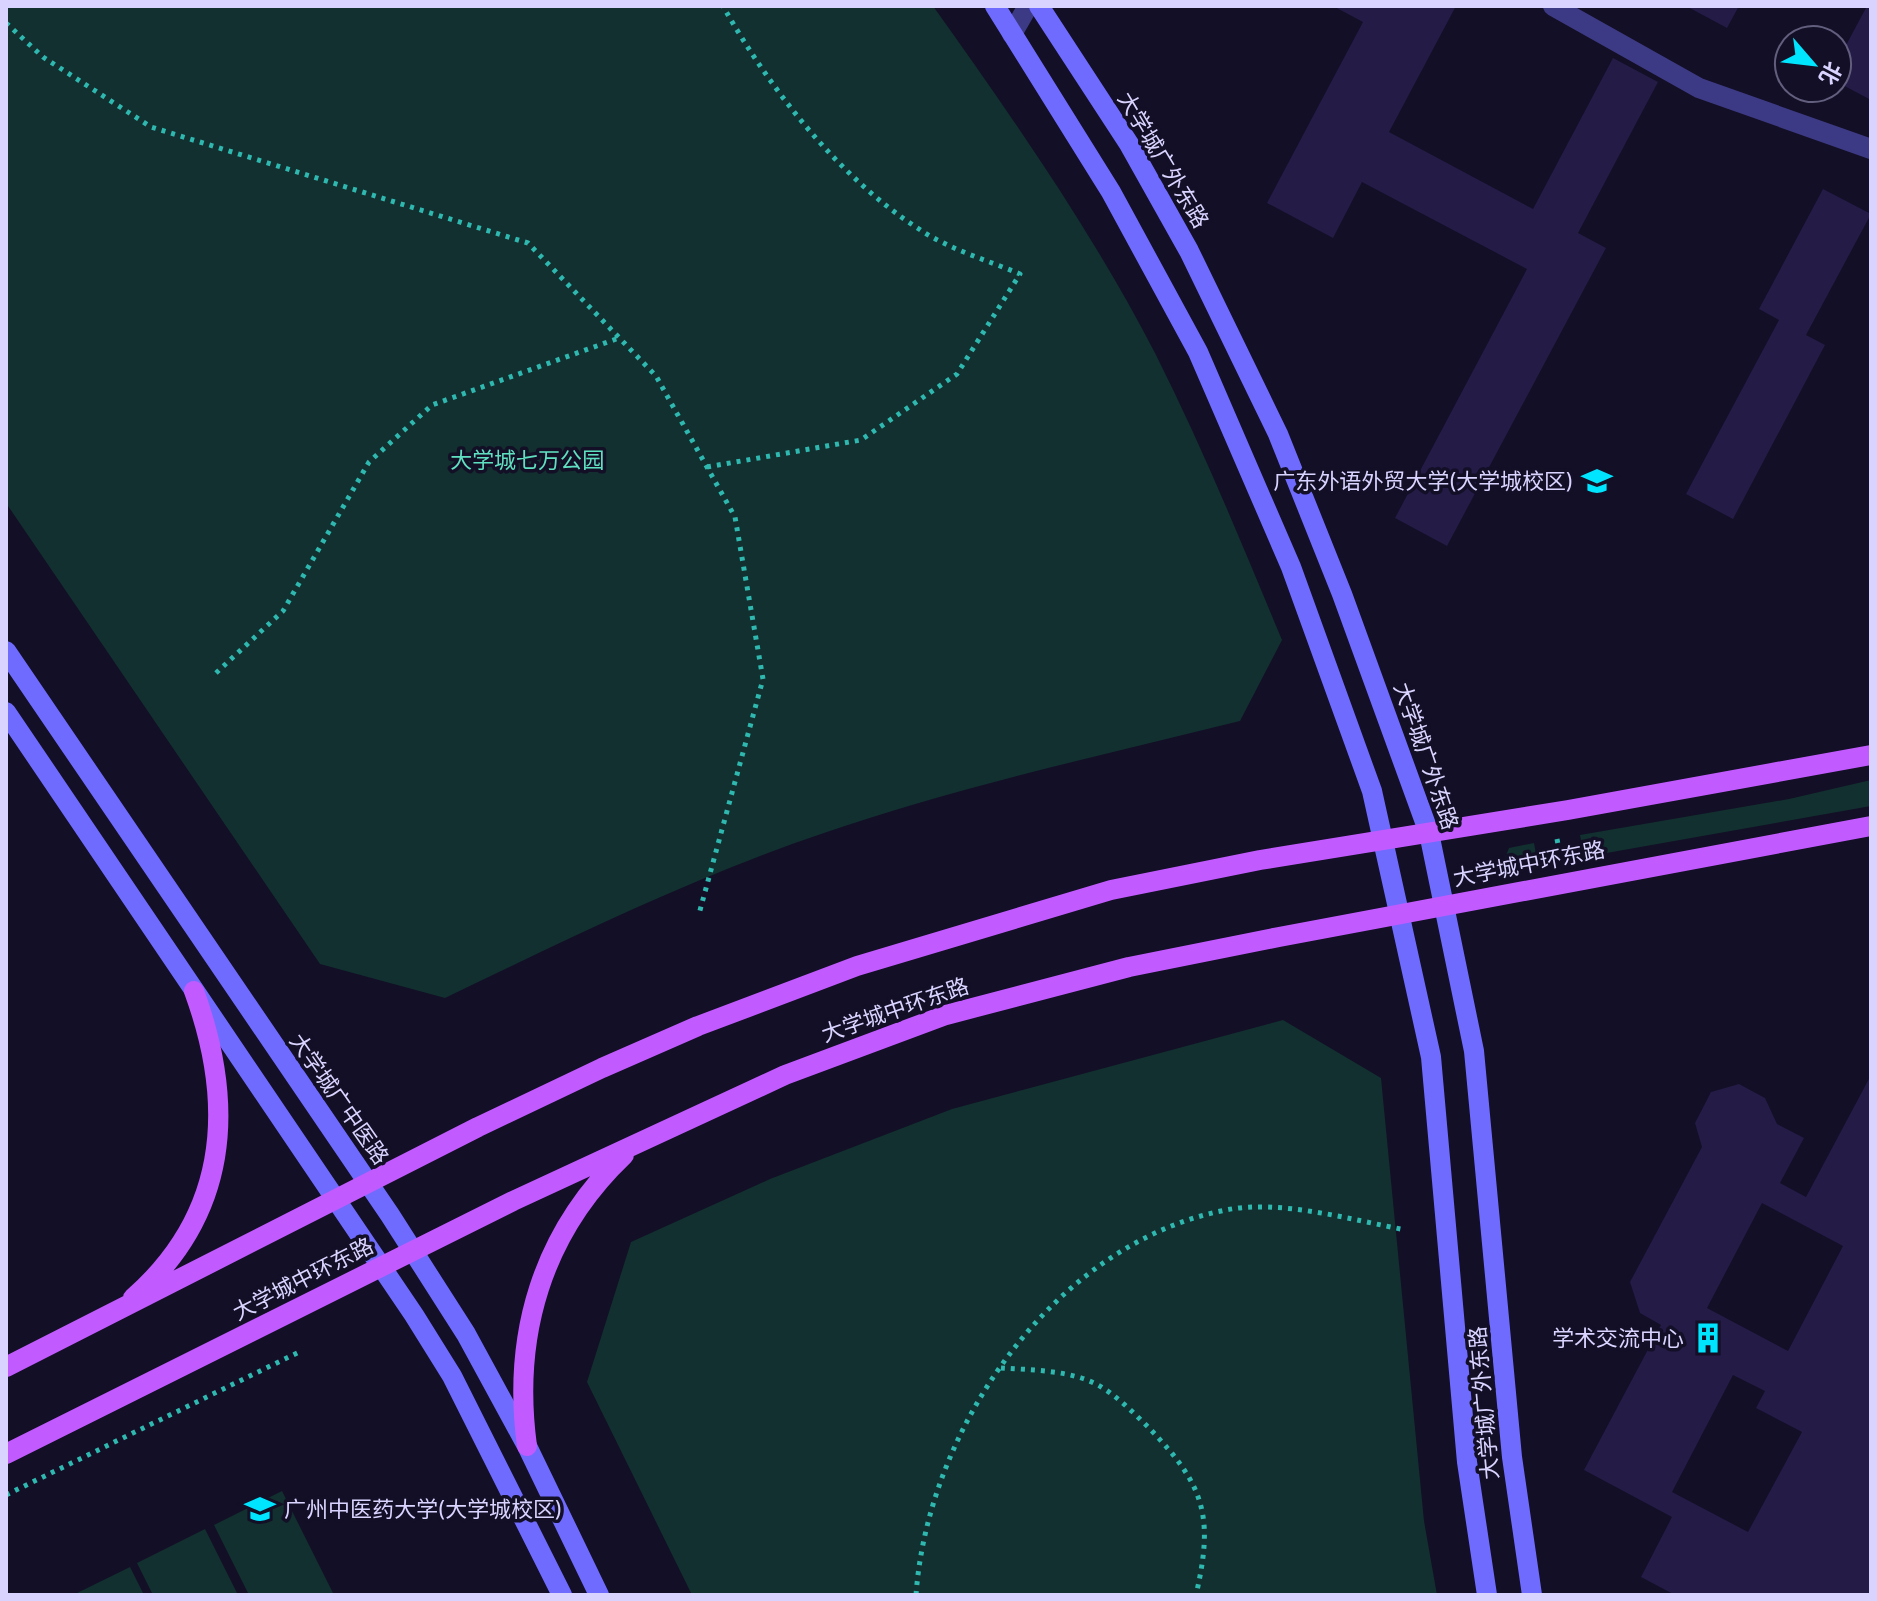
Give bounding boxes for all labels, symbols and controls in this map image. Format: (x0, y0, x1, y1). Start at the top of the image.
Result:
north arrow (1773, 24, 1853, 104)
text: 北 (1813, 57, 1847, 89)
street label: 大学城广外东路 (1112, 87, 1214, 233)
park label: 大学城七万公园 (450, 447, 604, 474)
school or university icon: 广东外语外贸大学(大学城校区) (1580, 464, 1614, 498)
place label: 广东外语外贸大学(大学城校区) (1273, 468, 1573, 495)
street label: 大学城广外东路 (1388, 679, 1464, 833)
street label: 大学城中环东路 (1451, 836, 1607, 892)
street label: 大学城中环东路 (818, 972, 972, 1048)
street label: 大学城广中医路 (284, 1028, 394, 1170)
street label: 大学城中环东路 (228, 1232, 378, 1326)
building icon: 学术交流中心 (1691, 1321, 1725, 1355)
street label: 大学城广外东路 (1464, 1325, 1504, 1481)
place label: 学术交流中心 (1552, 1325, 1684, 1352)
school or university icon: 广州中医药大学(大学城校区) (243, 1492, 277, 1526)
place label: 广州中医药大学(大学城校区) (284, 1496, 562, 1523)

